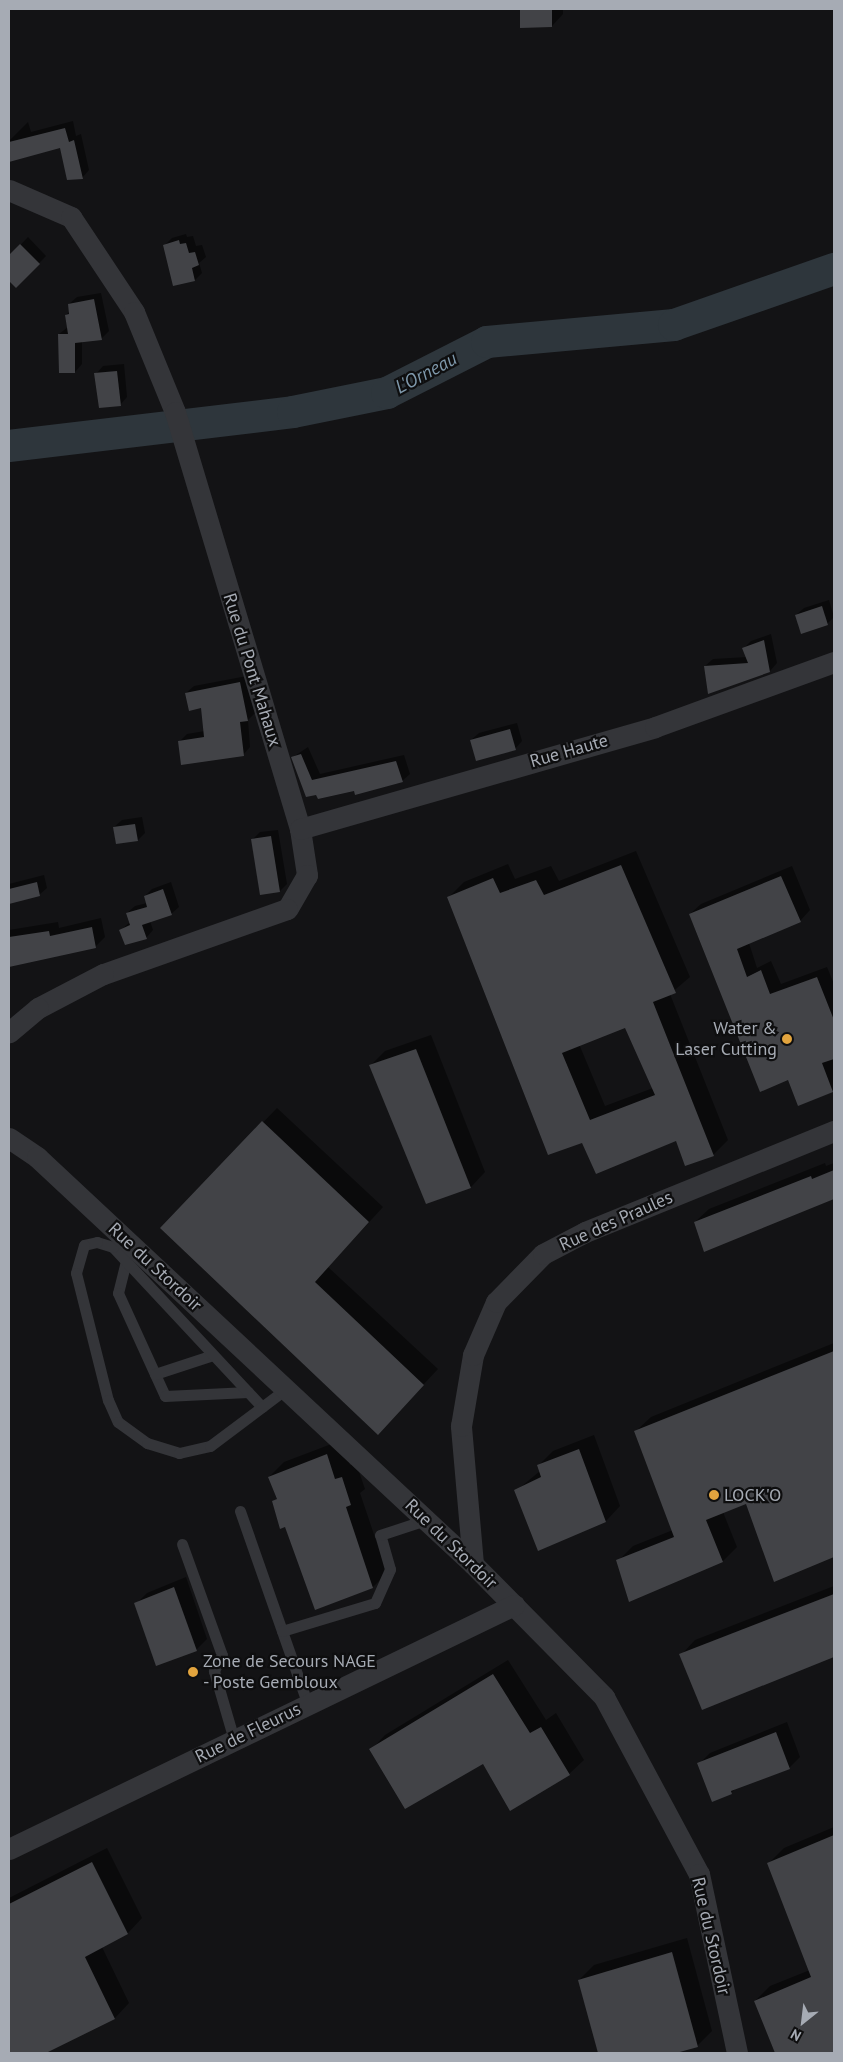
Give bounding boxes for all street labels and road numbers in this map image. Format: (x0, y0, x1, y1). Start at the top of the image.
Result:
street label: Rue du Pont Mahaux (218, 591, 286, 749)
street label: Rue Haute (528, 730, 610, 772)
street label: Rue des Praules (556, 1186, 676, 1256)
street label: Rue du Stordoir (104, 1218, 206, 1316)
street label: Rue du Stordoir (400, 1495, 502, 1593)
street label: Rue de Fleurus (192, 1698, 304, 1768)
street label: Rue du Stordoir (687, 1875, 735, 1997)

